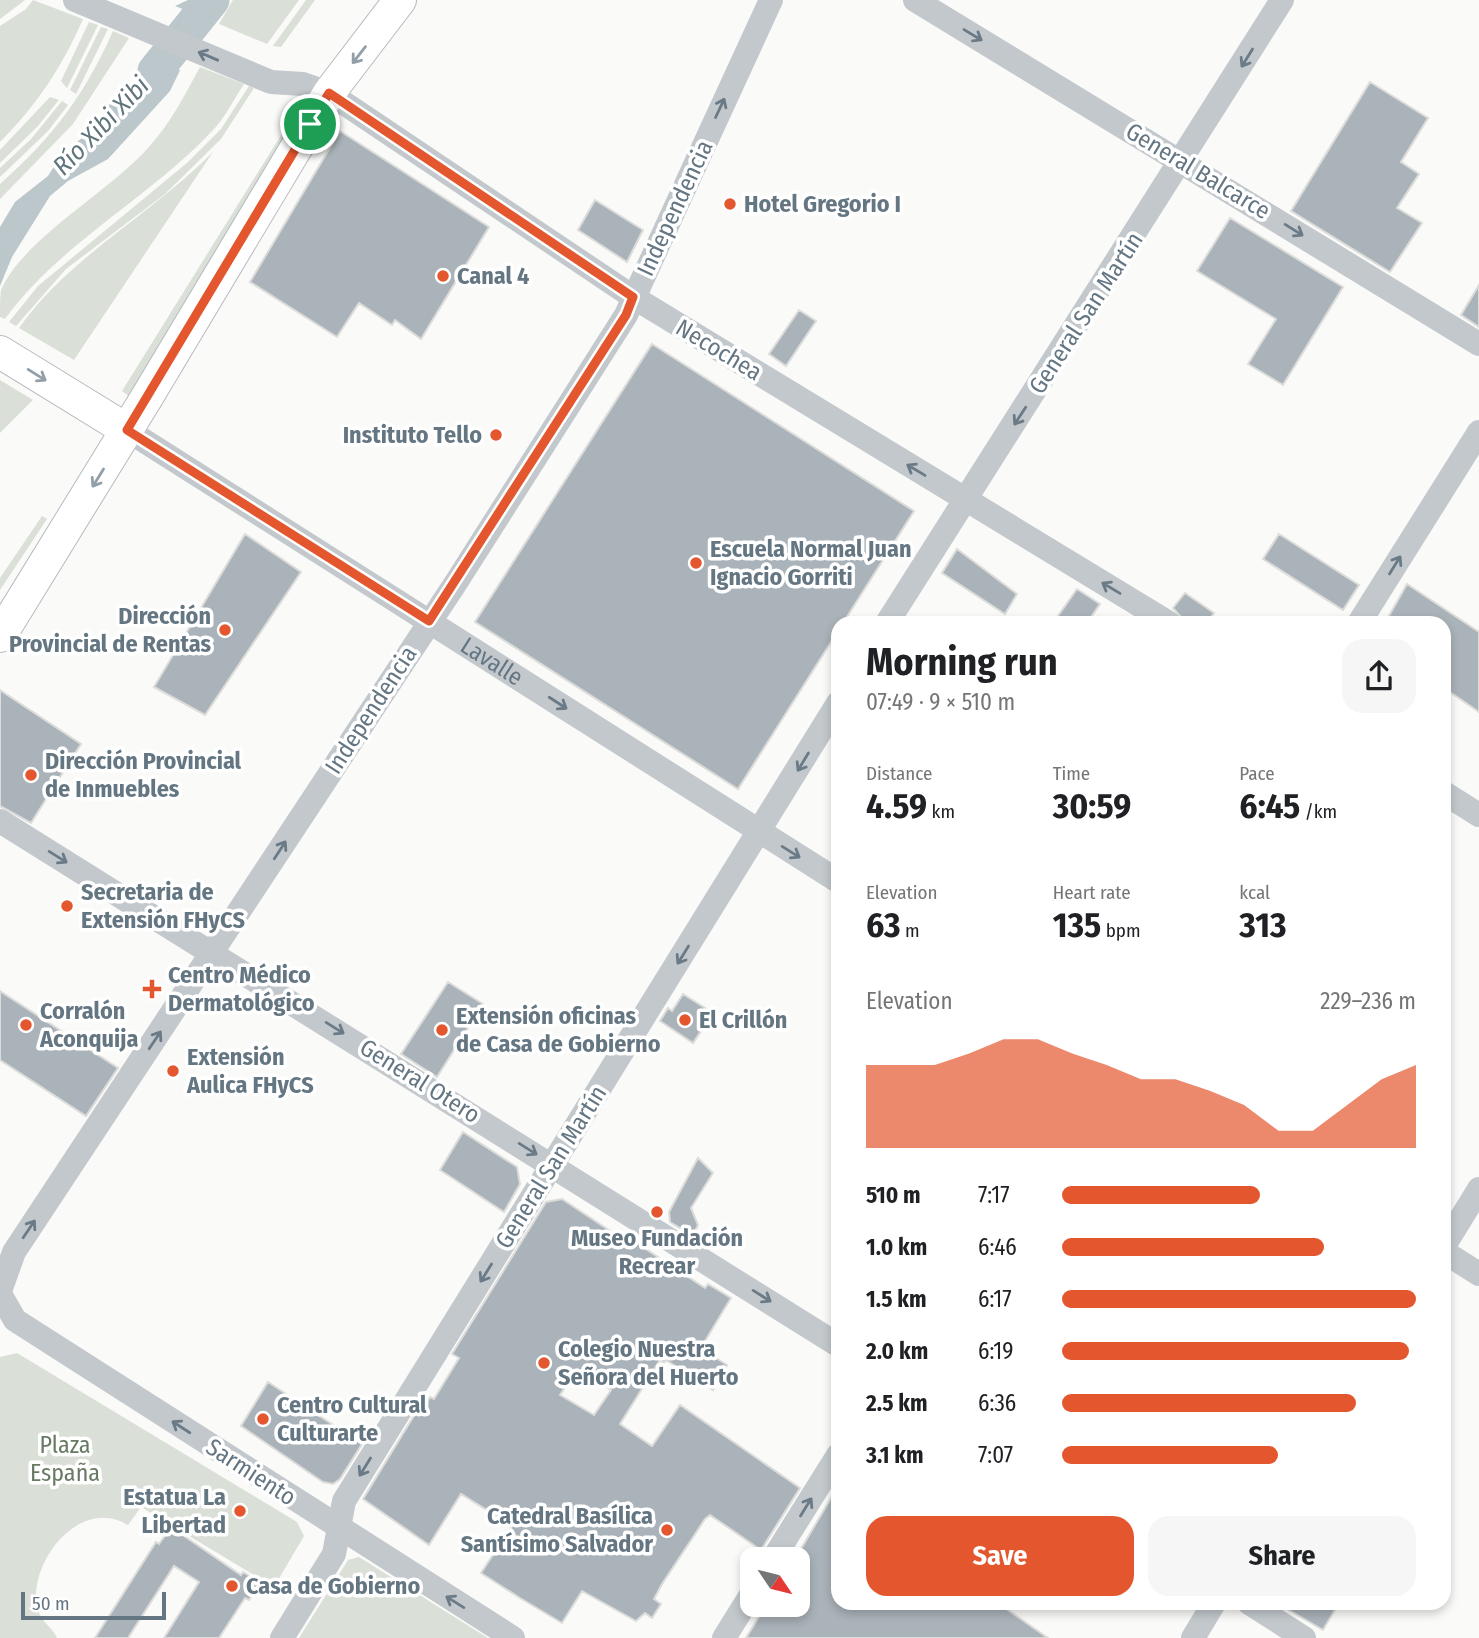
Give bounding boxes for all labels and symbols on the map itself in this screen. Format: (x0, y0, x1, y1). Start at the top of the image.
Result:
one-way arrow (963, 29, 983, 43)
one-way arrow (351, 45, 366, 63)
one-way arrow (1239, 48, 1254, 67)
one-way arrow (198, 49, 219, 62)
water label: Río Xibi Xibi (46, 70, 156, 182)
pin (280, 94, 340, 154)
one-way arrow (715, 98, 728, 119)
street label: General Balcarce (1121, 117, 1275, 225)
street label: Independencia (631, 136, 719, 280)
place label: Hotel Gregorio I (744, 190, 901, 218)
marker: Hotel Gregorio I (722, 196, 738, 212)
one-way arrow (1283, 223, 1303, 237)
street label: General San Martín (1023, 227, 1149, 399)
place label: Canal 4 (457, 262, 529, 290)
marker: Canal 4 (435, 268, 451, 284)
street label: Necochea (671, 313, 767, 387)
one-way arrow (27, 367, 46, 382)
one-way arrow (1013, 406, 1028, 425)
place label: Instituto Tello (343, 421, 482, 449)
marker: Instituto Tello (488, 427, 504, 443)
one-way arrow (907, 463, 927, 477)
one-way arrow (91, 467, 105, 487)
place label: Escuela Normal Juan Ignacio Gorriti (710, 535, 911, 591)
marker: Escuela Normal Juan Ignacio Gorriti (688, 555, 704, 571)
one-way arrow (1389, 556, 1403, 576)
one-way arrow (1101, 581, 1121, 595)
place label: Dirección Provincial de Rentas (9, 602, 211, 658)
marker: Dirección Provincial de Rentas (217, 622, 233, 638)
street label: Lavalle (456, 631, 528, 691)
street label: Independencia (319, 641, 423, 779)
one-way arrow (547, 697, 567, 711)
place label: Dirección Provincial de Inmuebles (45, 747, 242, 803)
one-way arrow (795, 751, 809, 771)
marker: Dirección Provincial de Inmuebles (23, 767, 39, 783)
one-way arrow (273, 841, 287, 860)
one-way arrow (780, 845, 800, 859)
one-way arrow (48, 850, 68, 864)
place label: Secretaria de Extensión FHyCS (81, 878, 245, 934)
marker: Secretaria de Extensión FHyCS (59, 898, 75, 914)
one-way arrow (676, 945, 690, 965)
place label: Centro Médico Dermatológico (168, 961, 315, 1017)
marker: Centro Médico Dermatológico (142, 979, 162, 999)
place label: Corralón Aconquija (39, 997, 138, 1053)
place label: Extensión oficinas de Casa de Gobierno (456, 1002, 661, 1058)
place label: El Crillón (699, 1006, 787, 1034)
marker: El Crillón (677, 1012, 693, 1028)
marker: Corralón Aconquija (18, 1017, 34, 1033)
one-way arrow (325, 1021, 344, 1036)
marker: Extensión oficinas de Casa de Gobierno (434, 1022, 450, 1038)
one-way arrow (148, 1031, 162, 1050)
street label: General Otero (355, 1033, 485, 1129)
place label: Extensión Aulica FHyCS (186, 1043, 314, 1099)
marker: Extensión Aulica FHyCS (165, 1063, 181, 1079)
street label: General San Martín (490, 1080, 612, 1254)
one-way arrow (518, 1141, 537, 1156)
marker: Museo Fundación Recrear (649, 1204, 665, 1220)
one-way arrow (22, 1220, 36, 1240)
place label: Museo Fundación Recrear (571, 1224, 743, 1280)
one-way arrow (478, 1263, 492, 1283)
one-way arrow (751, 1290, 771, 1304)
place label: Colegio Nuestra Señora del Huerto (558, 1335, 739, 1391)
marker: Colegio Nuestra Señora del Huerto (536, 1355, 552, 1371)
place label: Centro Cultural Culturarte (277, 1391, 427, 1447)
marker: Centro Cultural Culturarte (255, 1411, 271, 1427)
one-way arrow (171, 1420, 191, 1434)
park label: Plaza España (30, 1431, 100, 1487)
street label: Sarmiento (201, 1433, 301, 1511)
one-way arrow (358, 1456, 372, 1476)
place label: Estatua La Libertad (123, 1483, 226, 1539)
one-way arrow (799, 1498, 813, 1518)
place label: Catedral Basílica Santísimo Salvador (461, 1502, 653, 1558)
marker: Estatua La Libertad (232, 1503, 248, 1519)
marker: Catedral Basílica Santísimo Salvador (659, 1522, 675, 1538)
north arrow (740, 1547, 810, 1617)
place label: Casa de Gobierno (246, 1572, 420, 1600)
marker: Casa de Gobierno (224, 1578, 240, 1594)
scale bar (21, 1589, 166, 1621)
one-way arrow (446, 1594, 466, 1608)

